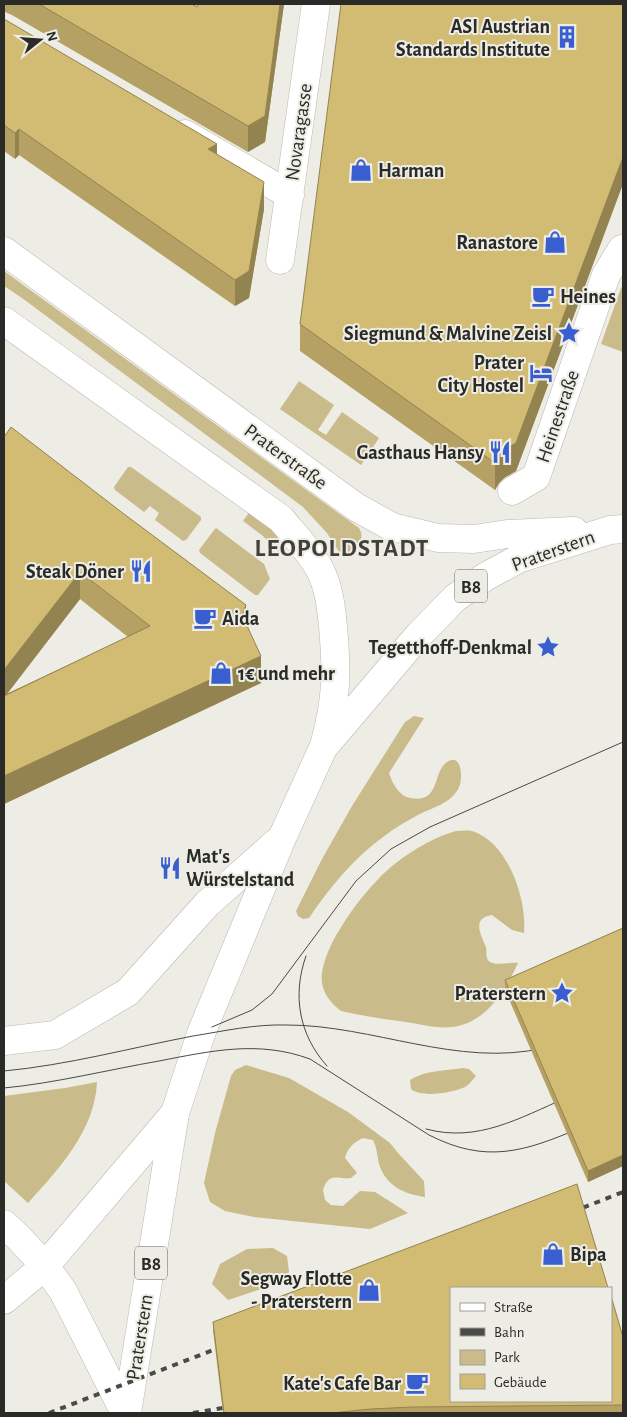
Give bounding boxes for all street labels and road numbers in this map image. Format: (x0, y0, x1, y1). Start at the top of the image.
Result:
street label: Novaragasse (282, 82, 316, 182)
street label: Heinestraße (533, 367, 583, 465)
street label: Praterstraße (240, 420, 331, 493)
street label: Praterstern (509, 527, 598, 575)
road number: B8 (455, 570, 487, 602)
road number: B8 (135, 1246, 167, 1280)
street label: Praterstern (123, 1293, 157, 1382)

